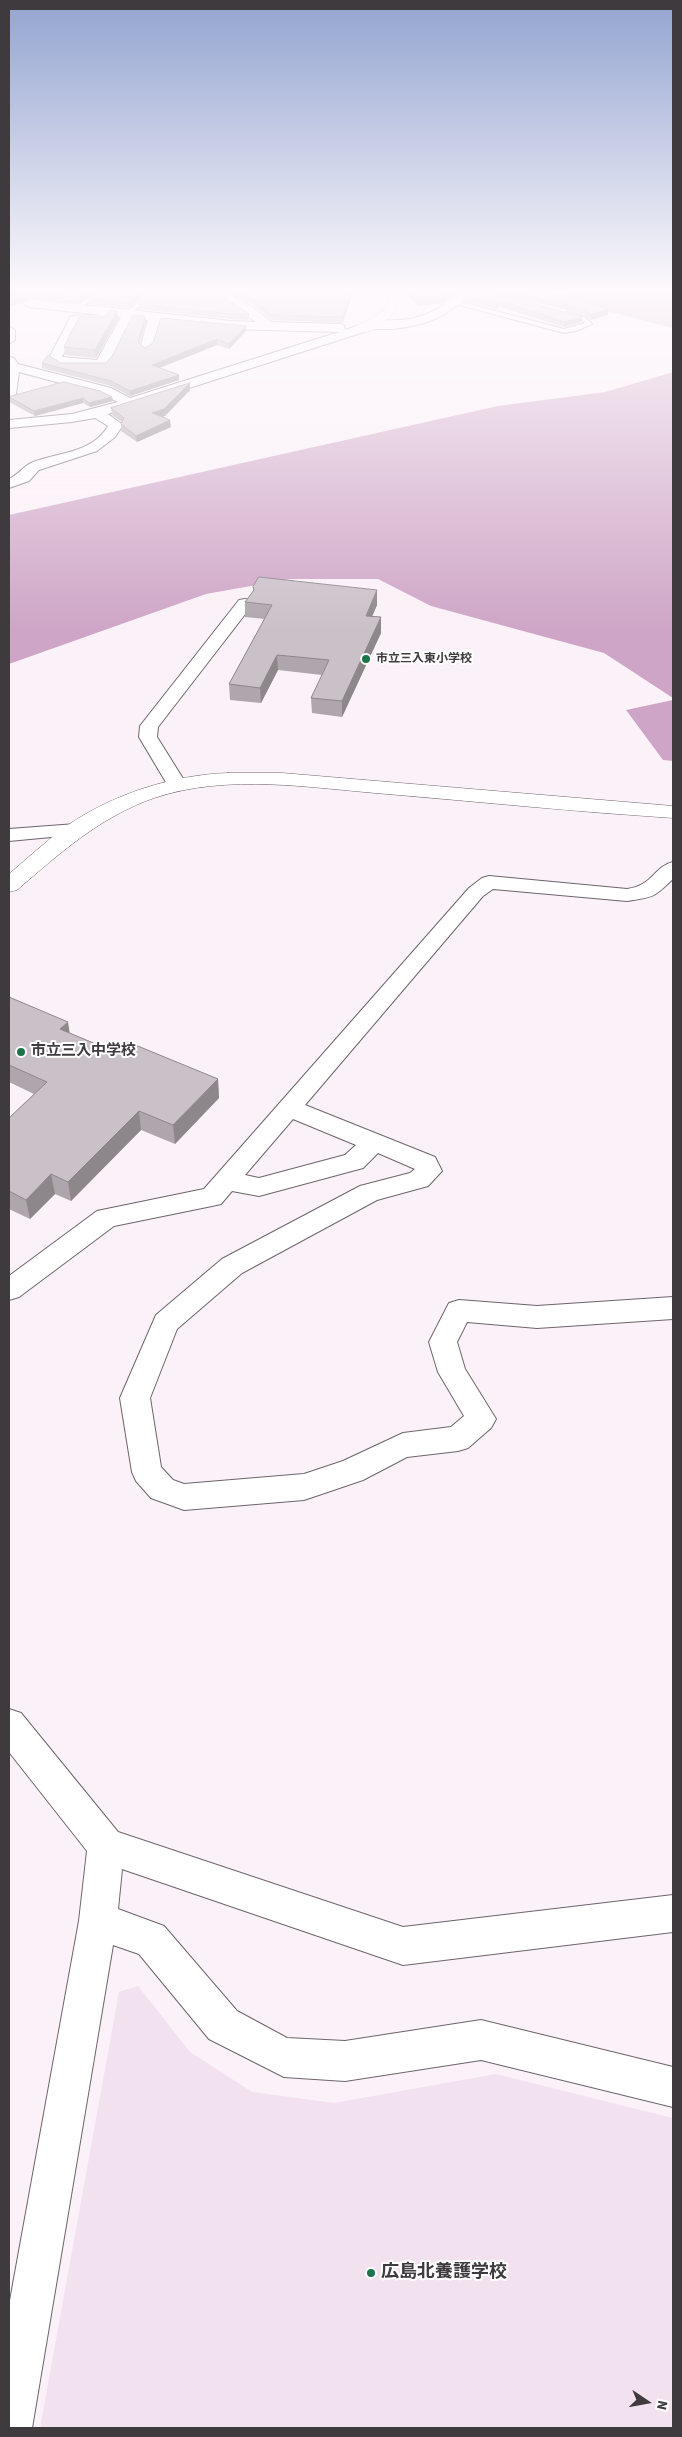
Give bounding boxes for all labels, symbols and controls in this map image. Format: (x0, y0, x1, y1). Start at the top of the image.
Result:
place label: 市立三入東小学校 (376, 652, 472, 666)
marker: 市立三入東小学校 (360, 653, 372, 665)
place label: 市立三入中学校 (31, 1043, 136, 1061)
marker: 市立三入中学校 (15, 1046, 27, 1058)
place label: 広島北養護学校 (381, 2262, 507, 2284)
marker: 広島北養護学校 (365, 2267, 377, 2279)
north arrow (622, 2377, 672, 2427)
text: N (651, 2398, 672, 2412)

